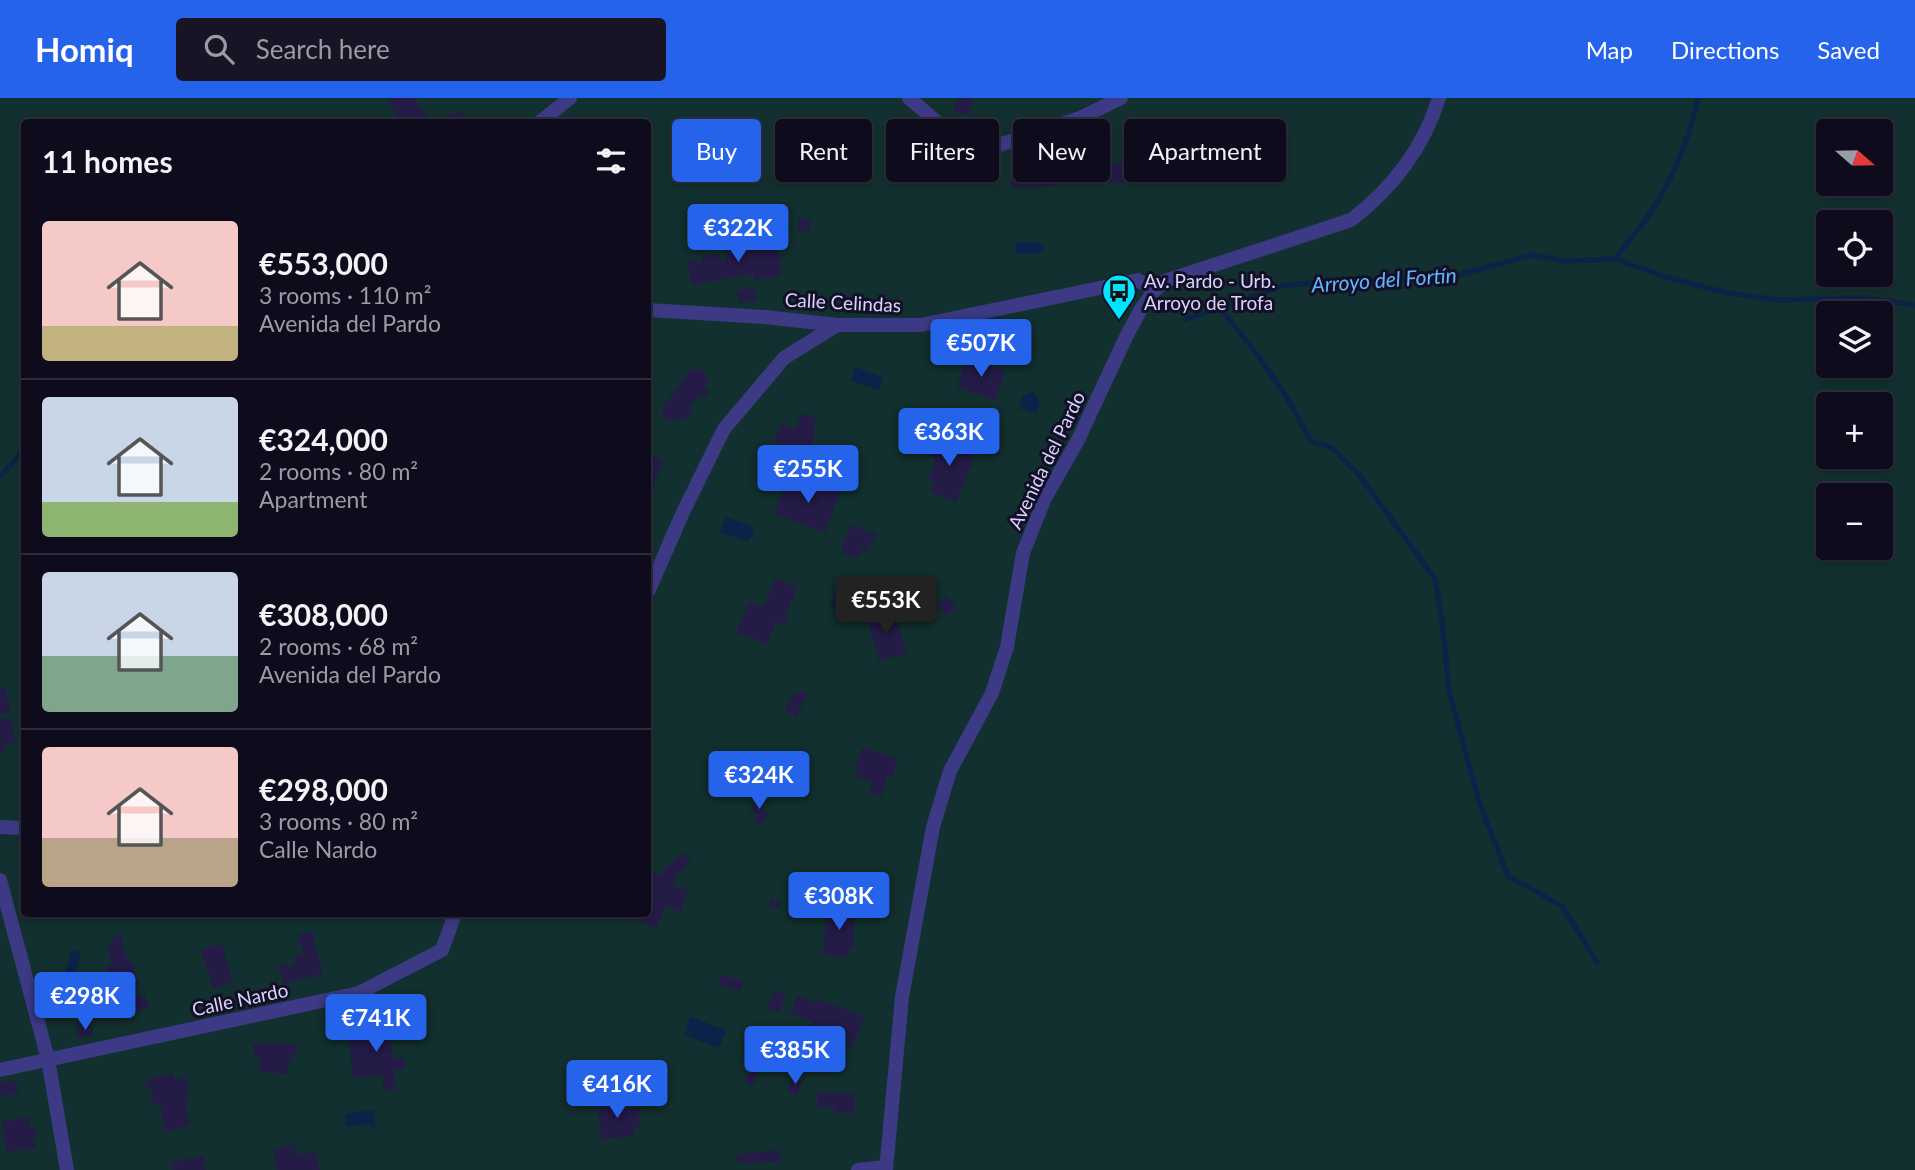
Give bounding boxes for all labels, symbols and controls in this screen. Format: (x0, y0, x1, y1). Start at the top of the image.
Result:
search box (176, 18, 666, 81)
text: Homiq (35, 29, 134, 69)
icon: search (200, 30, 238, 68)
text: Search here (256, 33, 390, 65)
text: Map (1586, 35, 1633, 64)
text: Directions (1671, 35, 1779, 64)
text: Saved (1817, 35, 1880, 64)
chip: Buy (672, 119, 761, 182)
chip: Rent (775, 119, 872, 182)
chip: Filters (886, 119, 999, 182)
chip: New (1013, 119, 1110, 182)
chip: Apartment (1124, 119, 1286, 182)
north arrow (1816, 119, 1894, 196)
map controls (1816, 119, 1893, 560)
icon: filters (592, 142, 630, 180)
text: 11 homes (42, 143, 173, 179)
pin: €322K (689, 204, 787, 264)
button: locate (1816, 210, 1893, 287)
text: €322K (703, 213, 773, 241)
text: €553,000 (259, 245, 388, 281)
icon: home (98, 249, 182, 333)
water label: Arroyo del Fortín (1309, 261, 1458, 297)
place label: Av. Pardo - Urb. Arroyo de Trofa (1144, 269, 1276, 314)
bus stop icon: Av. Pardo - Urb. Arroyo de Trofa (1100, 272, 1138, 321)
text: 3 rooms · 110 m² (259, 281, 431, 309)
street label: Calle Celindas (784, 287, 902, 317)
button: layers (1816, 301, 1893, 378)
text: Avenida del Pardo (259, 309, 441, 337)
pin: €507K (932, 320, 1030, 379)
text: €507K (946, 328, 1016, 356)
street label: Avenida del Pardo (1003, 387, 1089, 533)
button: + (1816, 392, 1893, 469)
pin: €363K (900, 408, 998, 468)
text: €363K (914, 417, 984, 445)
text: €324,000 (259, 421, 388, 457)
icon: home (98, 425, 182, 509)
pin: €255K (759, 446, 857, 505)
text: €255K (773, 454, 843, 482)
text: 2 rooms · 80 m² (259, 457, 418, 485)
button: − (1816, 483, 1893, 560)
text: Apartment (259, 485, 367, 513)
pin: €553K (837, 576, 935, 636)
text: €553K (851, 585, 921, 613)
text: €308,000 (259, 596, 388, 632)
icon: home (98, 600, 182, 684)
text: 2 rooms · 68 m² (259, 632, 418, 660)
text: Avenida del Pardo (259, 660, 441, 688)
pin: €324K (710, 752, 808, 811)
text: €324K (724, 760, 794, 788)
text: €298,000 (259, 771, 388, 807)
icon: home (98, 775, 182, 859)
text: 3 rooms · 80 m² (259, 807, 418, 835)
text: Calle Nardo (259, 835, 377, 863)
pin: €308K (790, 872, 888, 932)
text: €308K (804, 881, 874, 909)
pin: €298K (36, 972, 134, 1032)
street label: Calle Nardo (190, 978, 290, 1020)
text: €298K (50, 981, 120, 1009)
pin: €741K (327, 995, 425, 1054)
text: €741K (341, 1003, 411, 1031)
pin: €385K (746, 1026, 844, 1086)
text: €385K (760, 1035, 830, 1063)
pin: €416K (568, 1060, 666, 1120)
text: €416K (582, 1069, 652, 1097)

